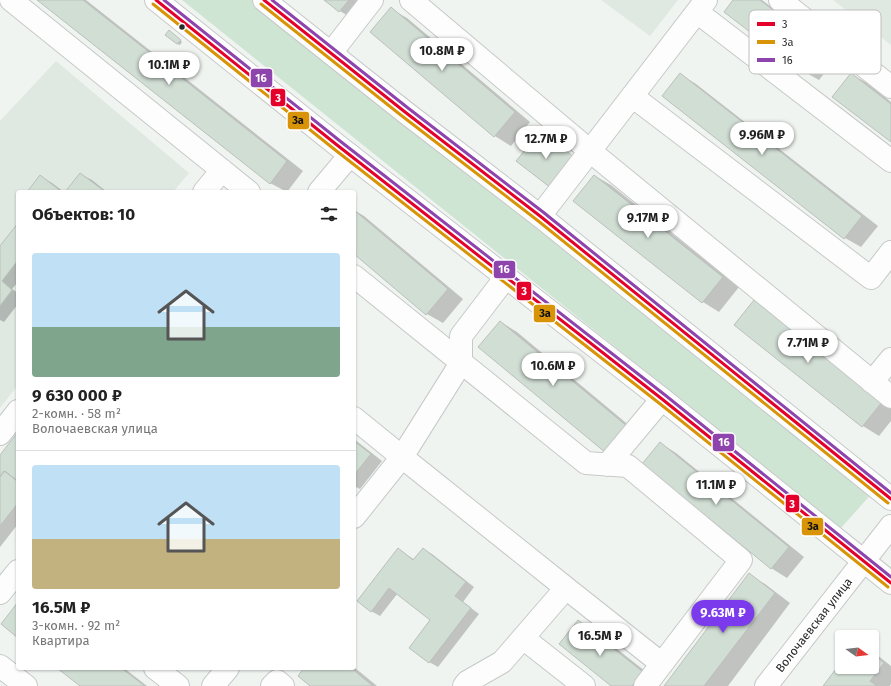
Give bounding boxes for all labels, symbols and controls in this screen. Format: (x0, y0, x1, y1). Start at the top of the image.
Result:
legend (749, 10, 881, 74)
text: 3 (782, 18, 788, 31)
unlabelled marker (177, 22, 187, 32)
text: 3а (782, 36, 793, 49)
pin: 10.8M ₽ (405, 38, 479, 72)
text: 10.8M ₽ (419, 43, 465, 58)
pin: 10.1M ₽ (132, 52, 206, 86)
text: 16 (782, 54, 793, 67)
text: 10.1M ₽ (148, 57, 190, 72)
line badge: 16 (250, 68, 273, 88)
text: 16 (255, 72, 267, 85)
line badge: 3 (270, 88, 286, 107)
text: 3 (274, 92, 281, 105)
line badge: 3а (287, 111, 310, 130)
text: 3а (291, 114, 304, 127)
pin: 9.96M ₽ (725, 122, 799, 156)
pin: 12.7M ₽ (509, 126, 583, 160)
text: 9.96M ₽ (739, 127, 785, 142)
text: 12.7M ₽ (525, 131, 568, 146)
icon: filters (318, 203, 340, 225)
text: Объектов: 10 (32, 204, 135, 225)
pin: 9.17M ₽ (611, 205, 685, 239)
text: 9.17M ₽ (627, 210, 669, 225)
line badge: 16 (493, 260, 516, 279)
text: 16 (498, 263, 510, 276)
icon: home (150, 279, 222, 351)
line badge: 3 (516, 281, 532, 301)
text: 3 (520, 285, 527, 298)
line badge: 3а (533, 304, 556, 323)
text: 3а (538, 307, 551, 320)
pin: 7.71M ₽ (771, 330, 845, 364)
text: 7.71M ₽ (787, 335, 829, 350)
pin: 10.6M ₽ (516, 353, 590, 387)
text: 10.6M ₽ (531, 358, 576, 373)
text: 9 630 000 ₽ (32, 385, 122, 406)
text: 2-комн. · 58 m² (32, 406, 121, 421)
text: Волочаевская улица (32, 421, 158, 436)
line badge: 16 (712, 433, 735, 452)
text: 16 (718, 436, 730, 449)
pin: 11.1M ₽ (679, 472, 753, 506)
text: 11.1M ₽ (696, 477, 736, 492)
icon: home (150, 491, 222, 563)
line badge: 3 (785, 494, 800, 513)
text: 3 (788, 498, 795, 511)
line badge: 3а (801, 517, 824, 536)
text: 3а (806, 520, 819, 533)
street label: Волочаевская улица (773, 575, 855, 675)
text: 16.5M ₽ (32, 597, 90, 618)
pin: 9.63M ₽ (686, 600, 760, 634)
text: 9.63M ₽ (700, 605, 746, 620)
text: 3-комн. · 92 m² (32, 618, 120, 633)
pin: 16.5M ₽ (563, 623, 637, 657)
text: 16.5M ₽ (578, 628, 622, 643)
north arrow (835, 630, 879, 674)
map controls (835, 630, 879, 674)
text: Квартира (32, 633, 90, 648)

